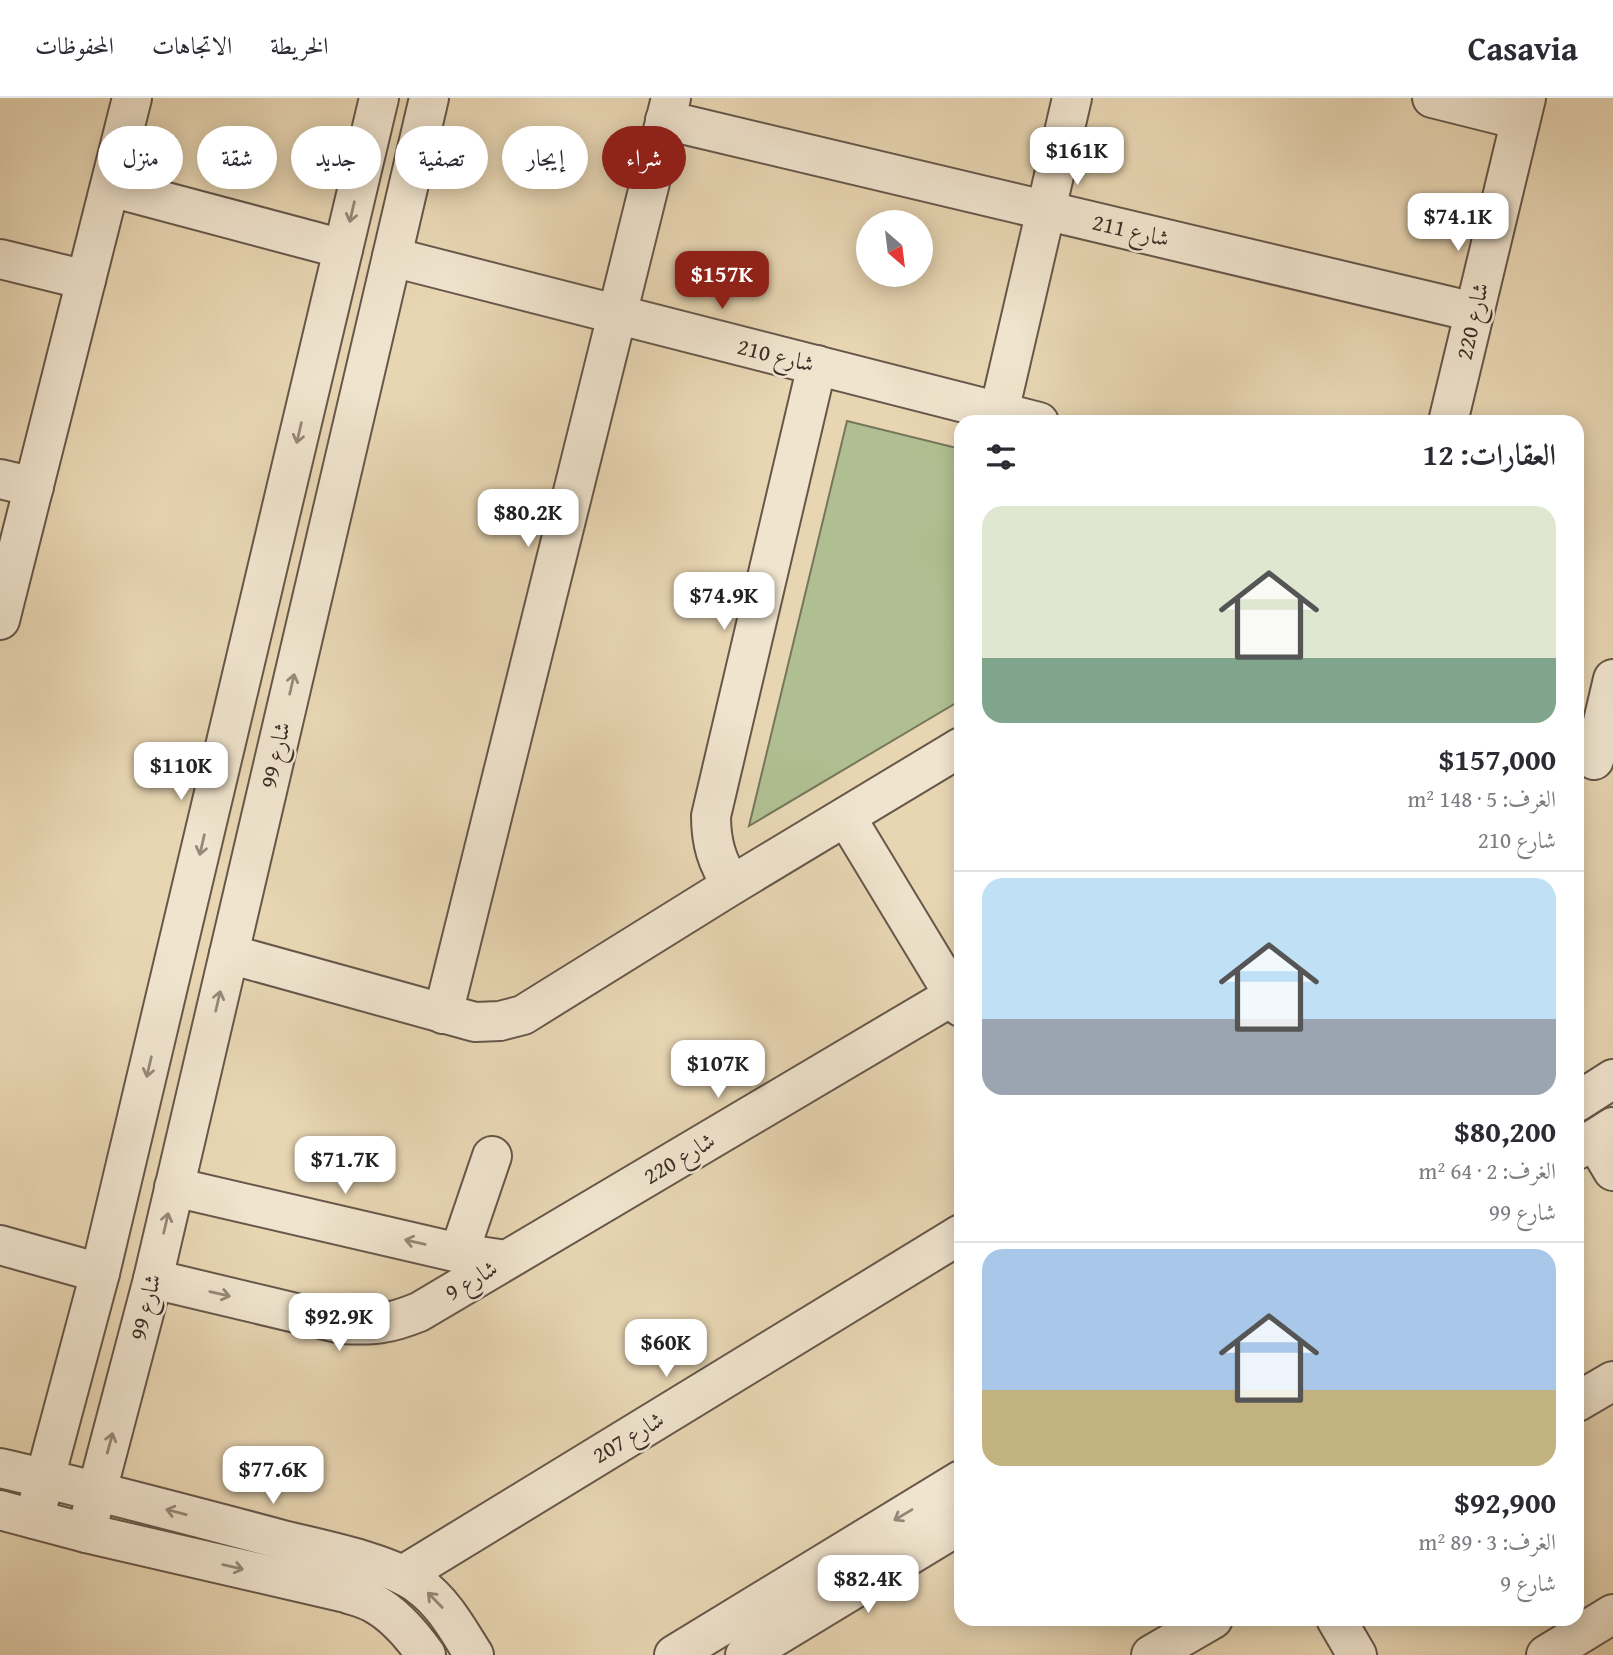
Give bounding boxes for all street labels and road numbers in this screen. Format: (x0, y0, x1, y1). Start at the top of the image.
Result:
street label: شارع 211 (1088, 205, 1173, 258)
street label: شارع 220 (1447, 279, 1500, 364)
street label: شارع 210 (733, 329, 818, 384)
street label: شارع 99 (251, 718, 302, 792)
street label: شارع 220 (637, 1123, 723, 1195)
street label: شارع 9 (438, 1251, 505, 1312)
street label: شارع 99 (120, 1270, 173, 1344)
street label: شارع 207 (586, 1402, 672, 1474)

